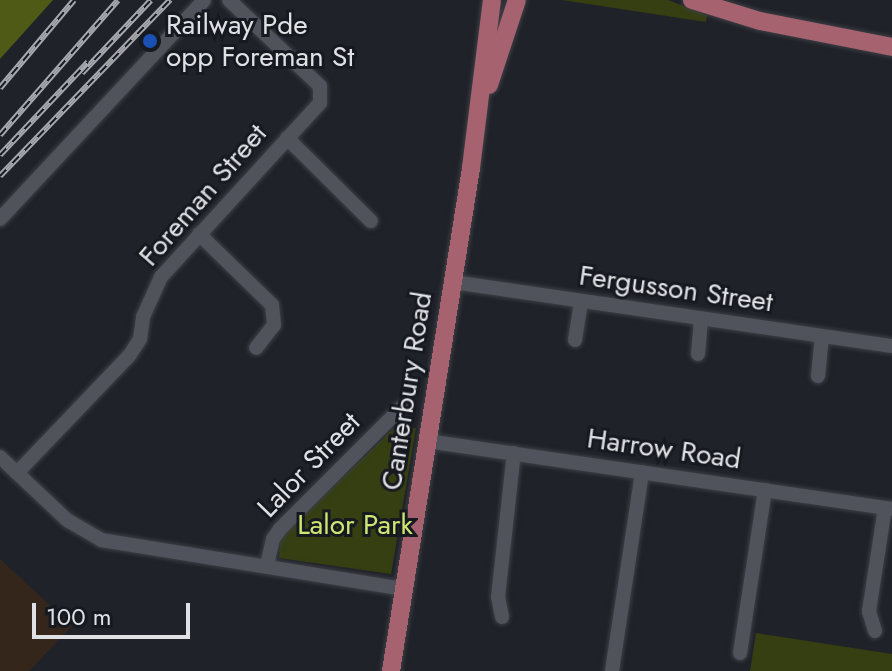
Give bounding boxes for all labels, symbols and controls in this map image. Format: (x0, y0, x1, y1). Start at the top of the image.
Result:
place label: Railway Pde opp Foreman St (166, 8, 354, 74)
marker: Railway Pde opp Foreman St (141, 32, 159, 50)
street label: Foreman Street (132, 117, 274, 273)
street label: Fergusson Street (577, 259, 775, 319)
street label: Canterbury Road (375, 289, 439, 493)
street label: Lalor Street (251, 406, 367, 524)
street label: Harrow Road (585, 422, 743, 476)
park label: Lalor Park (297, 508, 413, 542)
scale bar (36, 587, 194, 637)
text: 100 m (46, 599, 112, 634)

